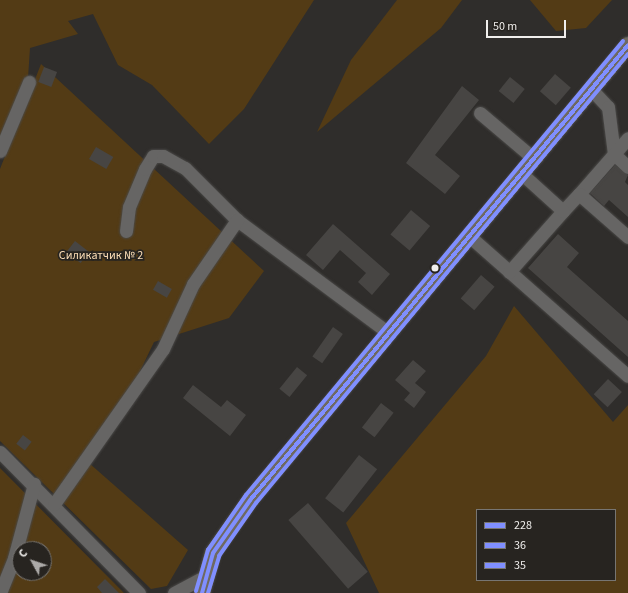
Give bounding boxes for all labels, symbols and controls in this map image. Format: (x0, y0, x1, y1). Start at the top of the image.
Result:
scale bar (488, 12, 568, 38)
text: 50 m (493, 18, 517, 35)
park label: Силикатчик № 2 (59, 249, 143, 263)
unlabelled marker (430, 263, 440, 273)
legend (476, 509, 616, 581)
text: 228 (514, 517, 532, 534)
text: 36 (514, 537, 526, 554)
north arrow (12, 541, 52, 581)
text: С (15, 546, 31, 561)
text: 35 (514, 557, 526, 574)

